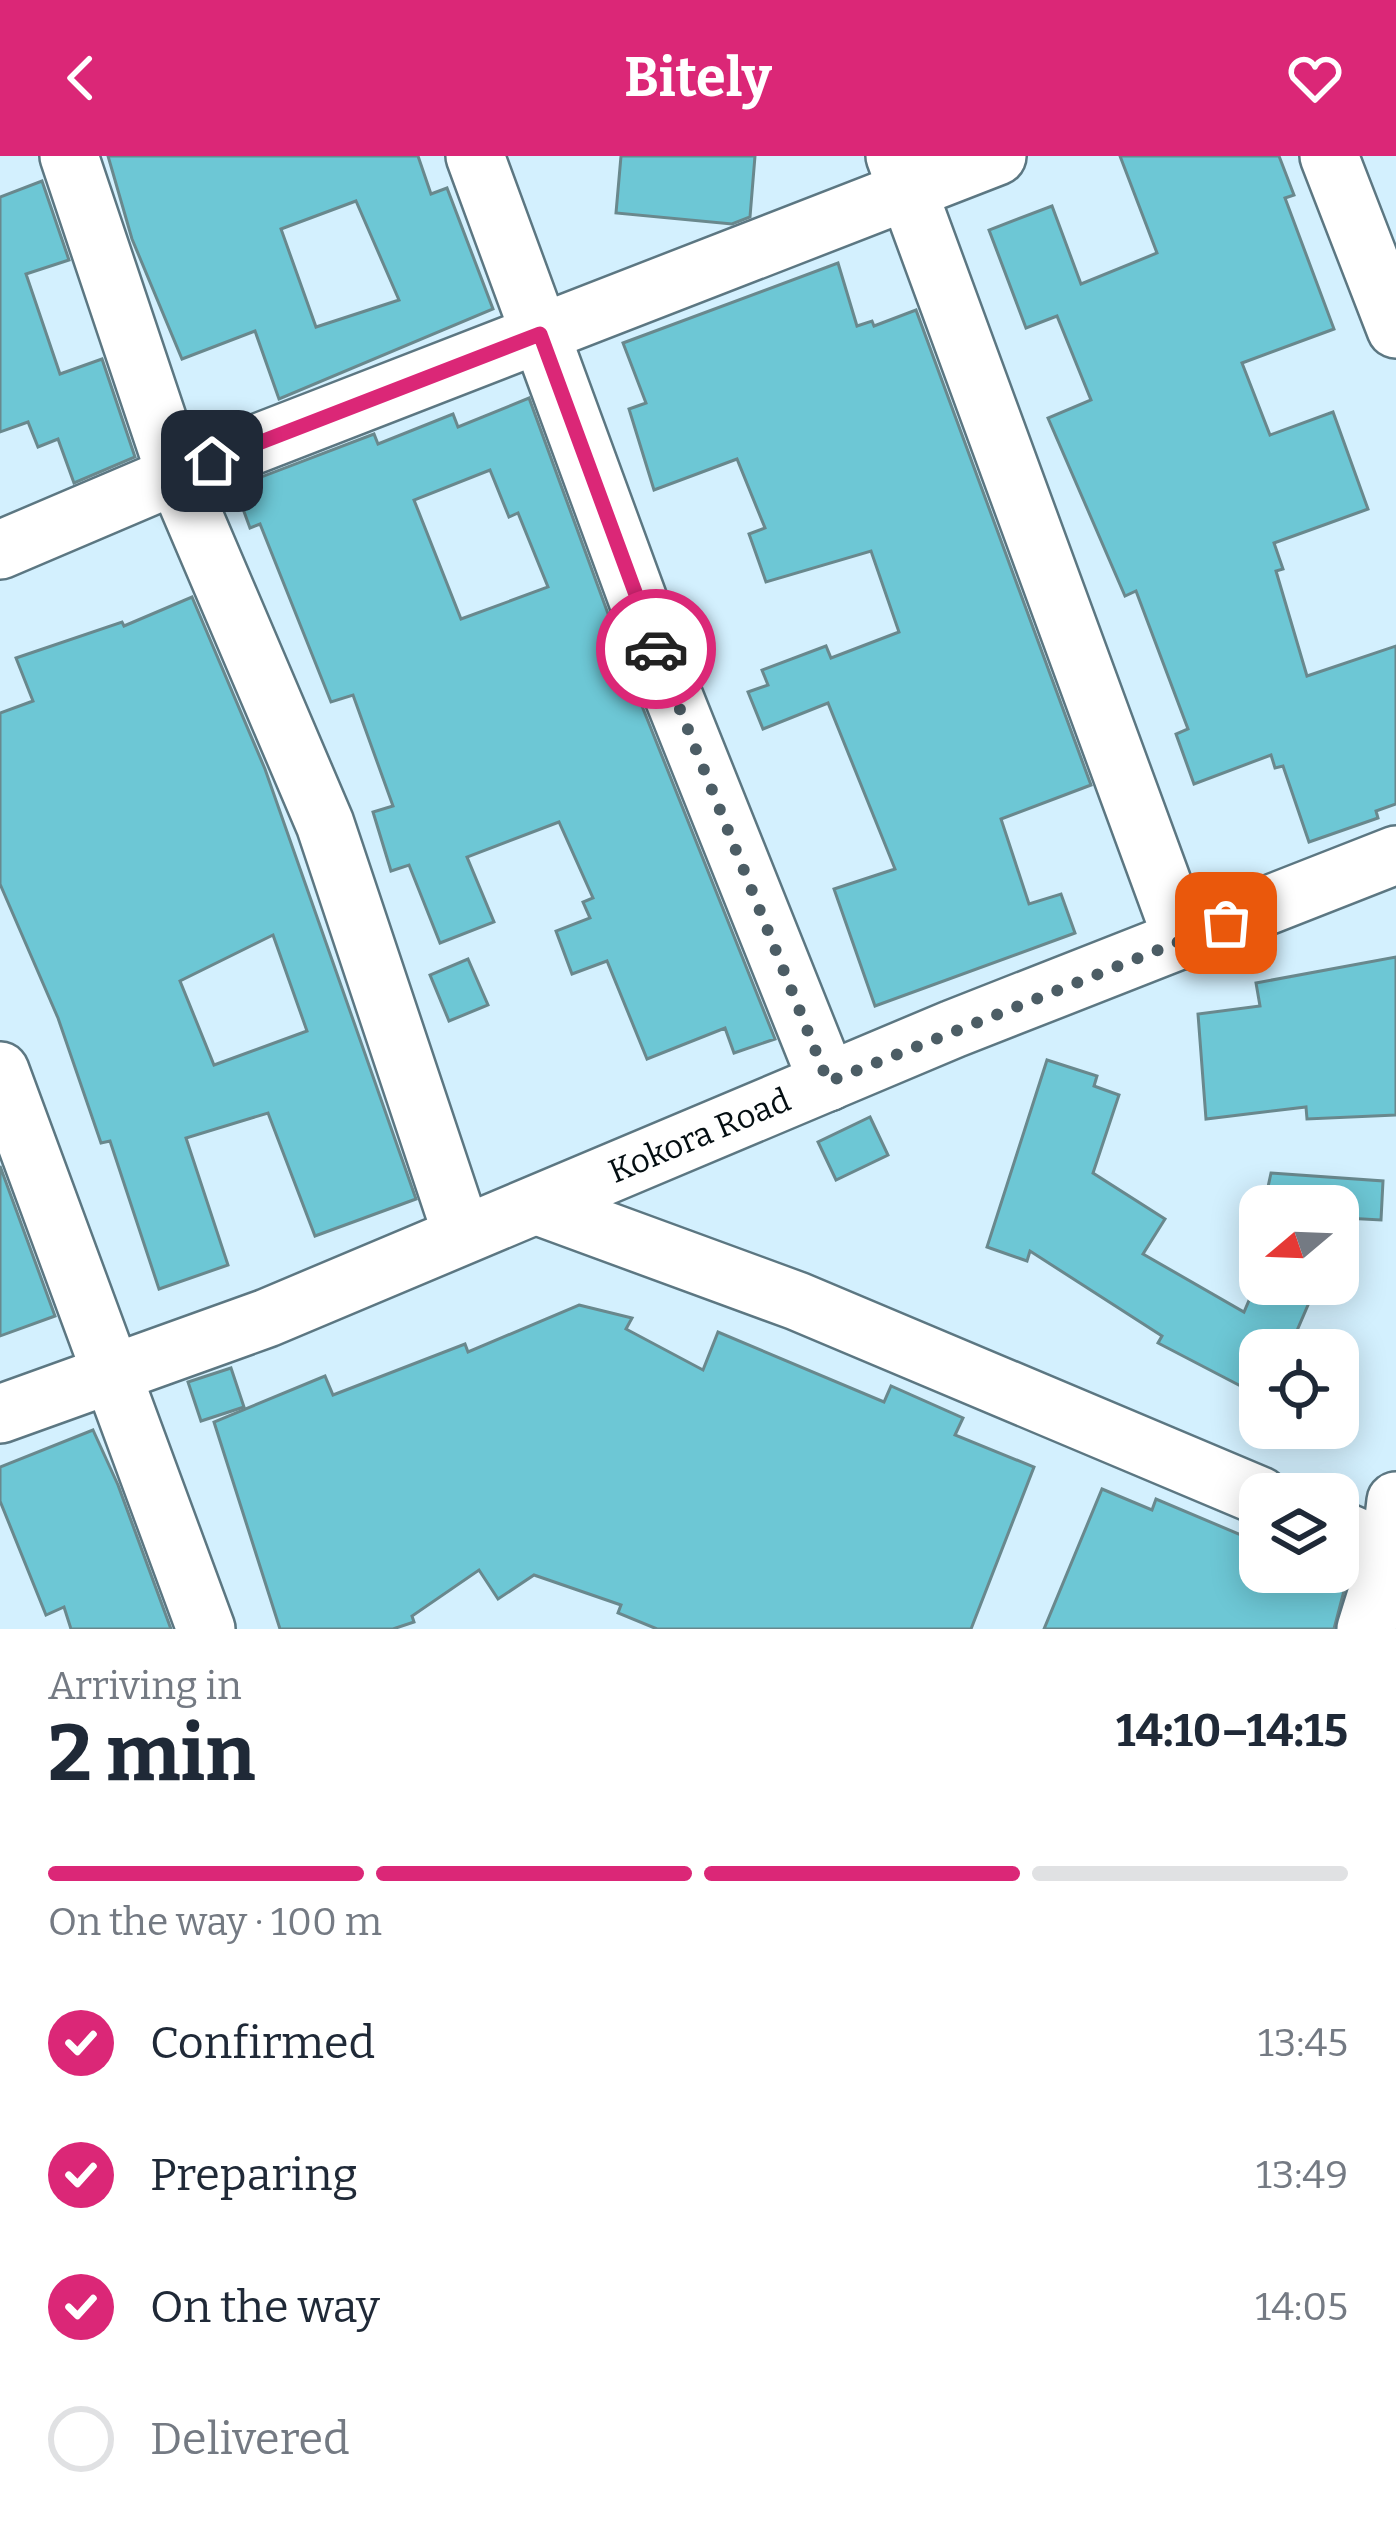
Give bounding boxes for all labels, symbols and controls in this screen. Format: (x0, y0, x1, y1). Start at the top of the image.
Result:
icon: back (48, 45, 114, 111)
icon: heart (1282, 45, 1348, 111)
text: Bitely (624, 46, 772, 110)
pin (161, 410, 263, 512)
icon: home (179, 428, 245, 494)
courier (596, 589, 716, 709)
icon: car (623, 616, 689, 682)
pin (1175, 872, 1277, 974)
icon: bag (1193, 890, 1259, 956)
street label: Kokora Road (603, 1080, 796, 1192)
north arrow (1239, 1185, 1359, 1305)
map controls (1239, 1185, 1359, 1593)
button: locate (1239, 1329, 1359, 1449)
button: layers (1239, 1473, 1359, 1593)
text: Arriving in (48, 1663, 242, 1709)
text: 14:10–14:15 (1116, 1704, 1348, 1758)
text: 2 min (48, 1707, 255, 1801)
text: On the way · 100 m (48, 1899, 382, 1945)
icon: check (48, 2010, 114, 2076)
text: Confirmed (150, 2016, 375, 2070)
text: 13:45 (1258, 2020, 1348, 2066)
icon: check (48, 2142, 114, 2208)
text: Preparing (150, 2148, 358, 2202)
text: 13:49 (1256, 2152, 1348, 2198)
icon: check (48, 2274, 114, 2340)
text: On the way (150, 2280, 380, 2334)
text: 14:05 (1255, 2284, 1348, 2330)
text: Delivered (150, 2412, 350, 2466)

